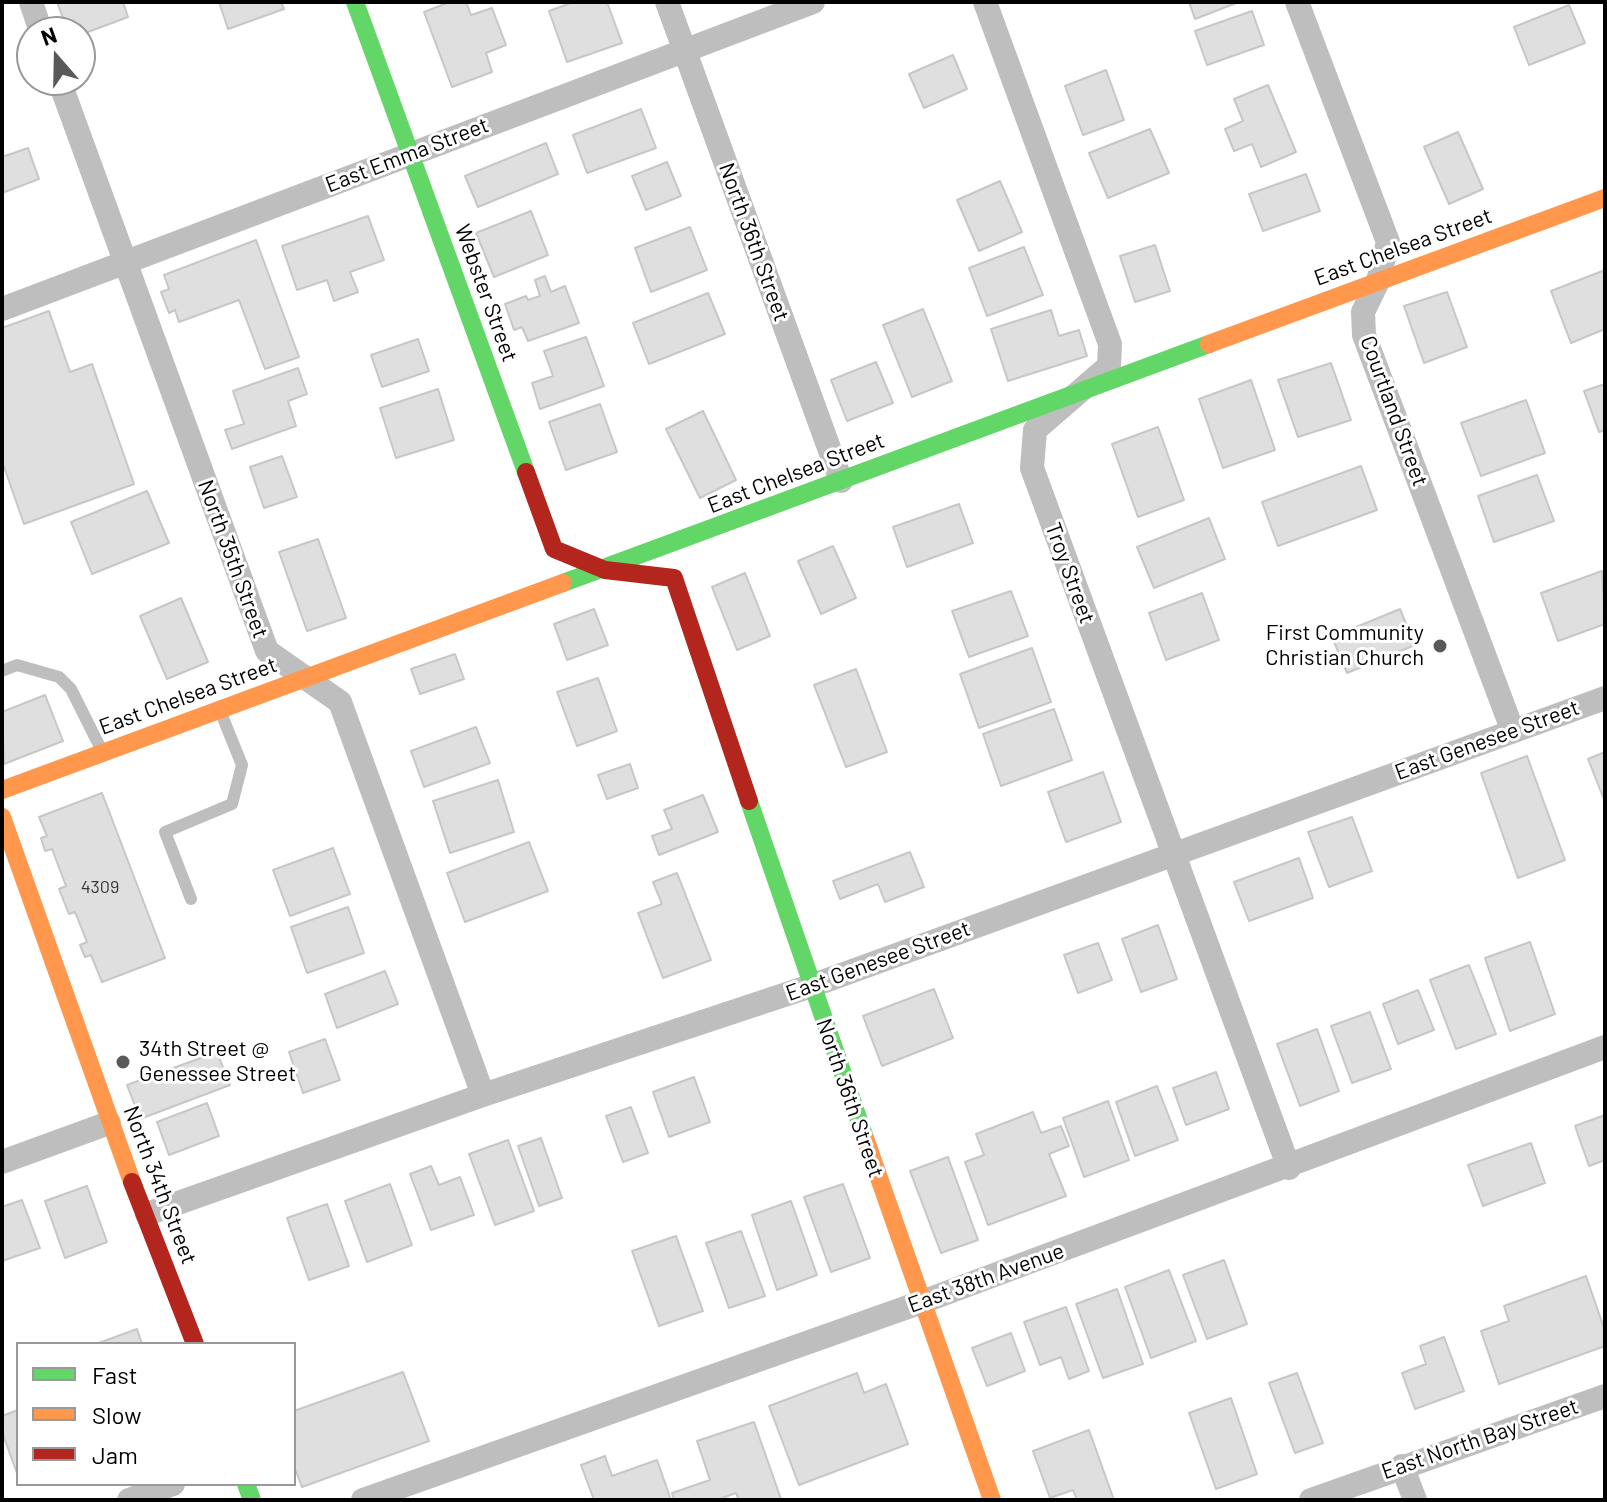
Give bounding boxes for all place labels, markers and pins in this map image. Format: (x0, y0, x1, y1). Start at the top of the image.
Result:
place label: First Community Christian Church (1265, 620, 1424, 672)
marker: First Community Christian Church (1431, 637, 1449, 655)
place label: 34th Street @ Genessee Street (139, 1036, 296, 1088)
marker: 34th Street @ Genessee Street (114, 1053, 132, 1071)

